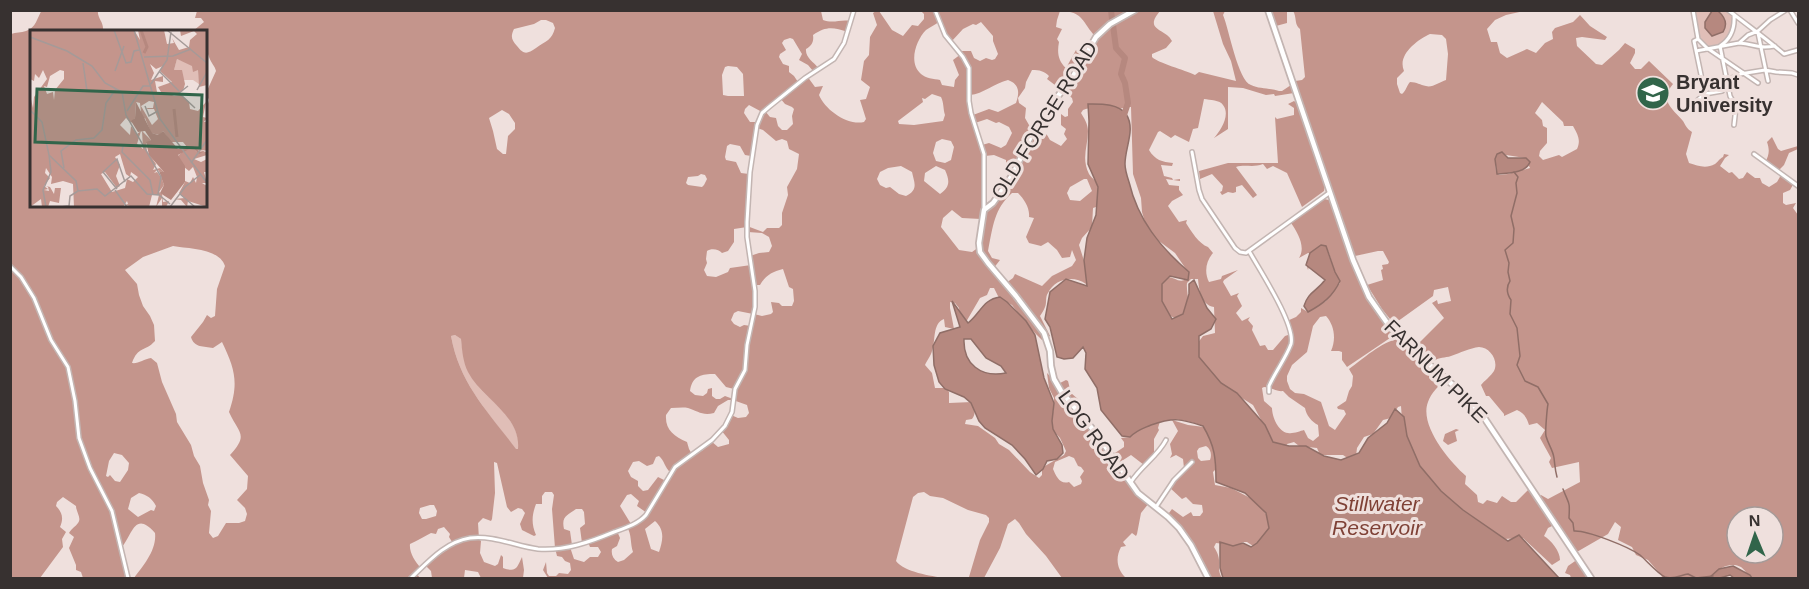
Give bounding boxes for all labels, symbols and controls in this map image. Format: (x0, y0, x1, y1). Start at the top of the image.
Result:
inset map (30, 30, 207, 207)
street label: OLD FORGE ROAD (987, 37, 1101, 203)
place label: Bryant University (1676, 71, 1774, 116)
school or university icon: Bryant University (1635, 75, 1671, 111)
street label: FARNUM PIKE (1380, 315, 1492, 427)
street label: LOG ROAD (1054, 386, 1134, 484)
water label: Stillwater Reservoir (1332, 492, 1423, 539)
north arrow (1725, 505, 1785, 565)
text: N (1748, 512, 1761, 529)

